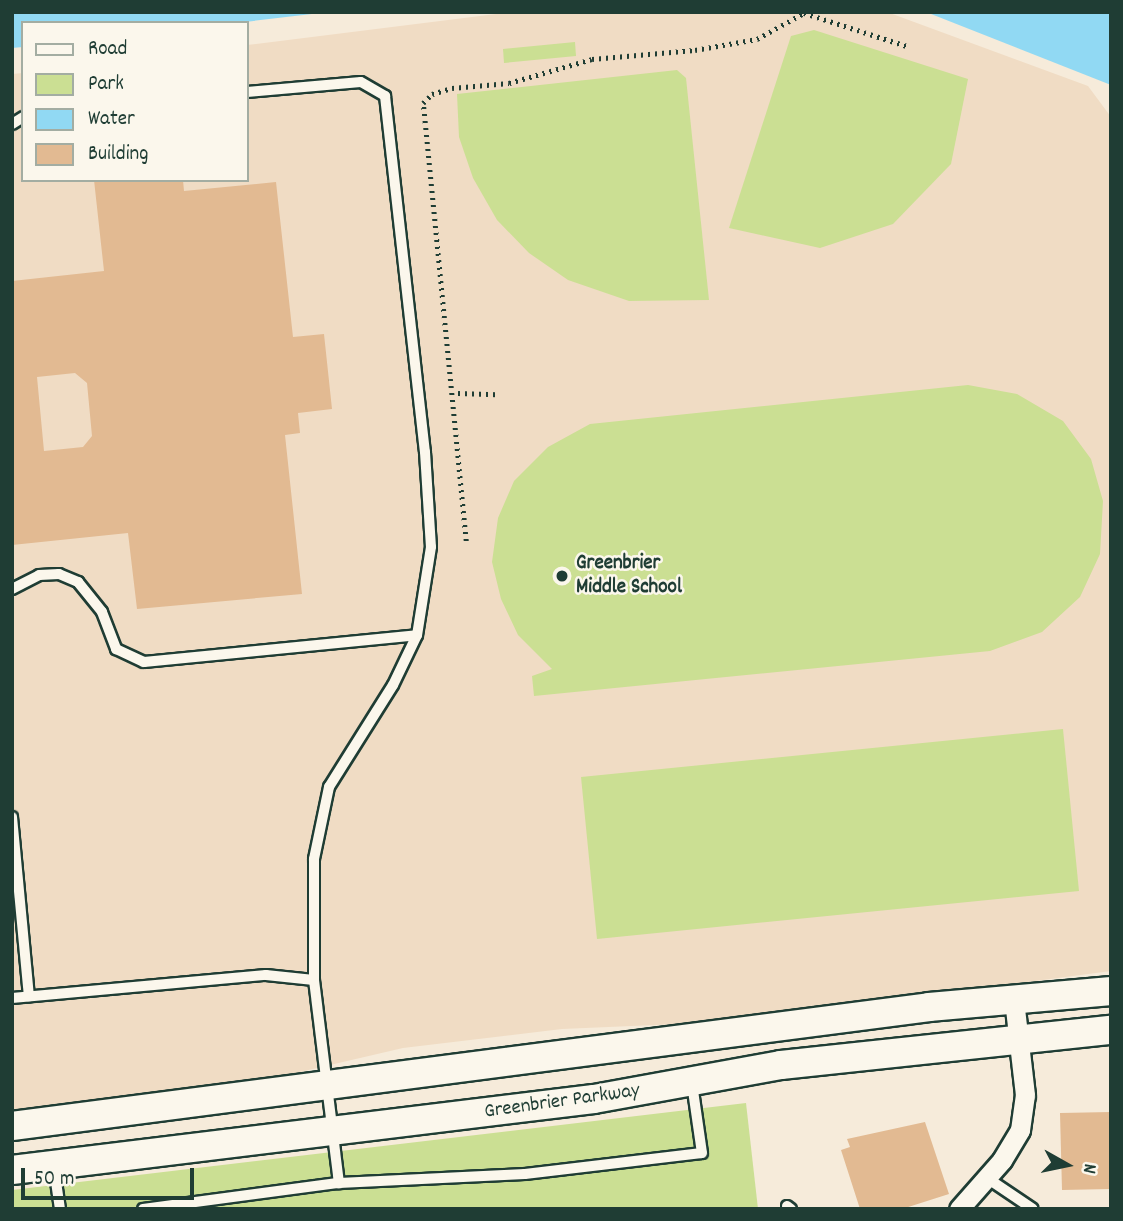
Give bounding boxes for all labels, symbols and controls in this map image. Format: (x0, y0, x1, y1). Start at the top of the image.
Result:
legend (21, 21, 248, 182)
text: Road (88, 35, 127, 65)
text: Park (88, 70, 124, 100)
text: Water (88, 105, 135, 135)
text: Building (88, 140, 148, 170)
place label: Greenbrier Middle School (576, 551, 682, 601)
marker: Greenbrier Middle School (554, 568, 570, 584)
street label: Greenbrier Parkway (483, 1079, 641, 1125)
north arrow (1032, 1130, 1102, 1200)
scale bar (24, 1154, 198, 1198)
text: N (1074, 1162, 1102, 1175)
text: 50 m (34, 1165, 74, 1195)

